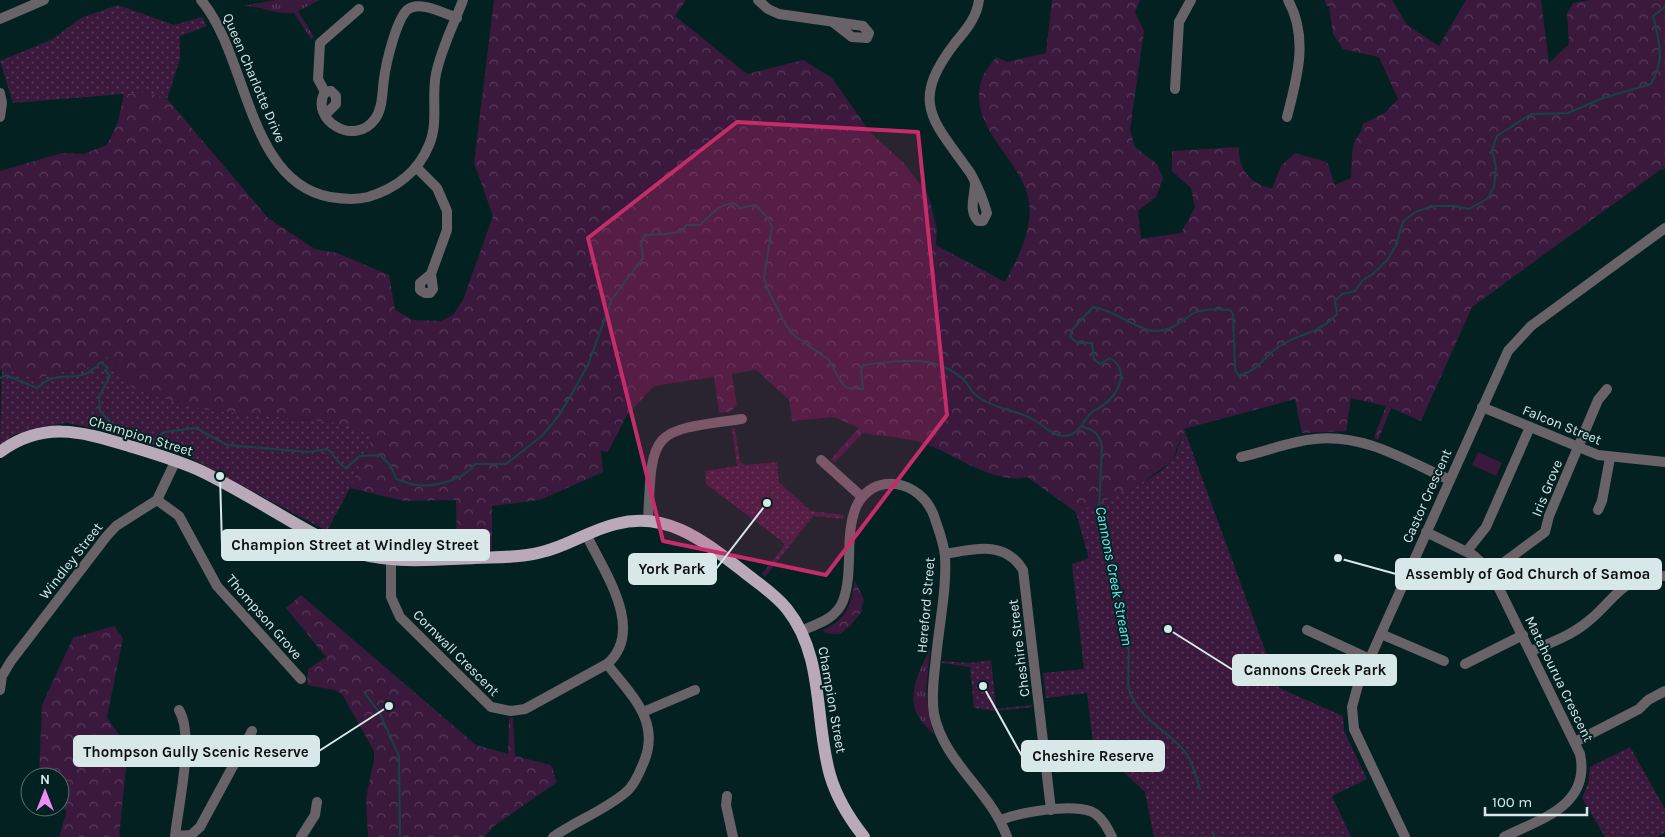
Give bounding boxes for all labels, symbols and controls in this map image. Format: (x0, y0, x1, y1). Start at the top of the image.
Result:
street label: Queen Charlotte Drive (219, 11, 289, 145)
street label: Falcon Street (1520, 401, 1604, 449)
street label: Champion Street (87, 412, 195, 460)
street label: Castor Crescent (1399, 446, 1455, 546)
street label: Iris Grove (1528, 457, 1566, 519)
water label: Cannons Creek Stream (1092, 505, 1136, 647)
street label: Windley Street (36, 519, 106, 603)
callout: Champion Street at Windley Street (222, 530, 489, 560)
text: Champion Street at Windley Street (231, 536, 479, 554)
callout: York Park (629, 554, 716, 584)
street label: Hereford Street (913, 556, 939, 654)
callout: Assembly of God Church of Samoa (1396, 559, 1661, 589)
text: York Park (639, 560, 706, 578)
text: Assembly of God Church of Samoa (1406, 565, 1650, 583)
street label: Thompson Grove (222, 571, 306, 663)
street label: Cheshire Street (1005, 598, 1033, 698)
street label: Cornwall Crescent (409, 606, 503, 700)
street label: Matahourua Crescent (1521, 613, 1597, 745)
street label: Champion Street (814, 645, 850, 755)
callout: Cannons Creek Park (1233, 655, 1396, 685)
text: Cannons Creek Park (1244, 661, 1386, 679)
callout: Thompson Gully Scenic Reserve (74, 736, 319, 766)
callout: Cheshire Reserve (1022, 741, 1164, 771)
text: Thompson Gully Scenic Reserve (83, 743, 309, 761)
text: Cheshire Reserve (1032, 747, 1154, 765)
north arrow (20, 767, 70, 817)
text: N (40, 771, 50, 788)
scale bar (1485, 784, 1588, 816)
text: 100 m (1492, 793, 1532, 811)

